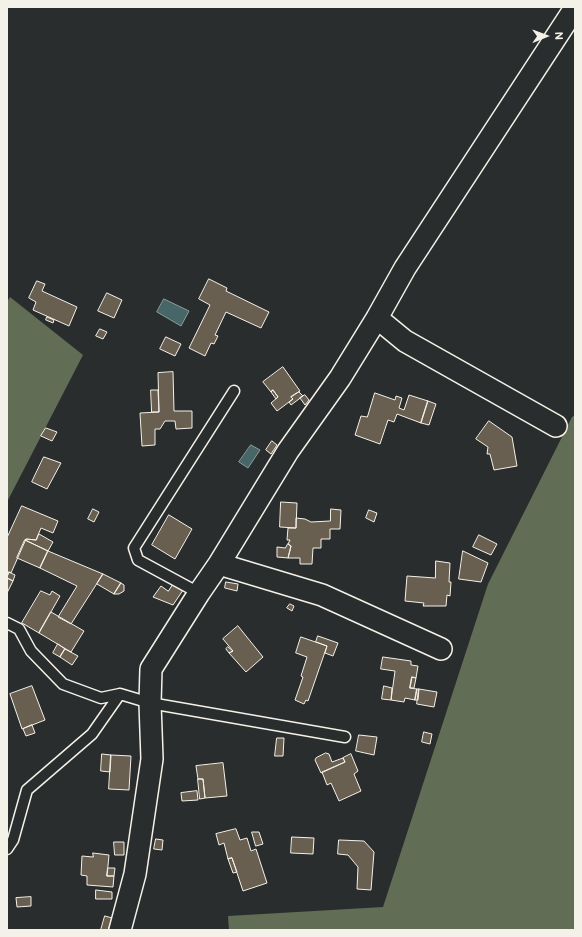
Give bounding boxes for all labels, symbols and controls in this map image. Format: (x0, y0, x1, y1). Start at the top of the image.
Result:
north arrow (526, 16, 566, 56)
text: N (552, 32, 565, 40)

